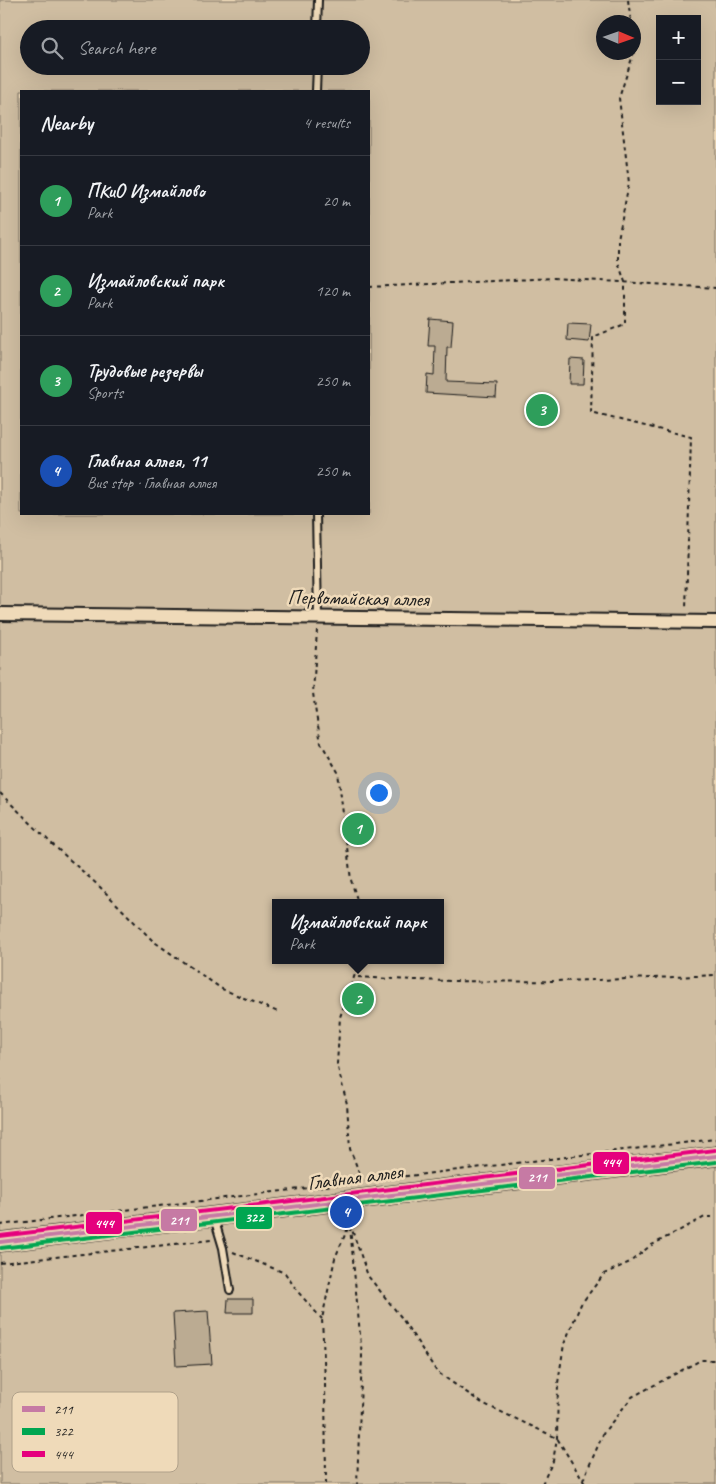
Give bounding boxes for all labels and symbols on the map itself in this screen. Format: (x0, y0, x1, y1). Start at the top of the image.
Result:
north arrow (596, 15, 641, 60)
pin: 3 (526, 391, 558, 429)
street label: Первомайская аллея (287, 584, 430, 612)
your location (366, 780, 392, 806)
pin: 1 (342, 810, 374, 848)
pin: 2 (342, 980, 374, 1018)
line badge: 444 (592, 1151, 630, 1175)
text: 444 (602, 1154, 622, 1171)
street label: Главная аллея (306, 1158, 406, 1196)
line badge: 211 (518, 1166, 556, 1190)
text: 211 (528, 1169, 548, 1186)
pin: 4 (330, 1193, 362, 1231)
line badge: 322 (235, 1206, 273, 1230)
line badge: 211 (160, 1208, 198, 1232)
text: 322 (245, 1209, 265, 1226)
line badge: 444 (85, 1211, 123, 1235)
text: 211 (170, 1212, 190, 1229)
text: 444 (95, 1215, 115, 1232)
legend (12, 1392, 178, 1472)
text: 211 (54, 1401, 74, 1418)
text: 322 (54, 1423, 75, 1440)
text: 444 (54, 1446, 75, 1463)

